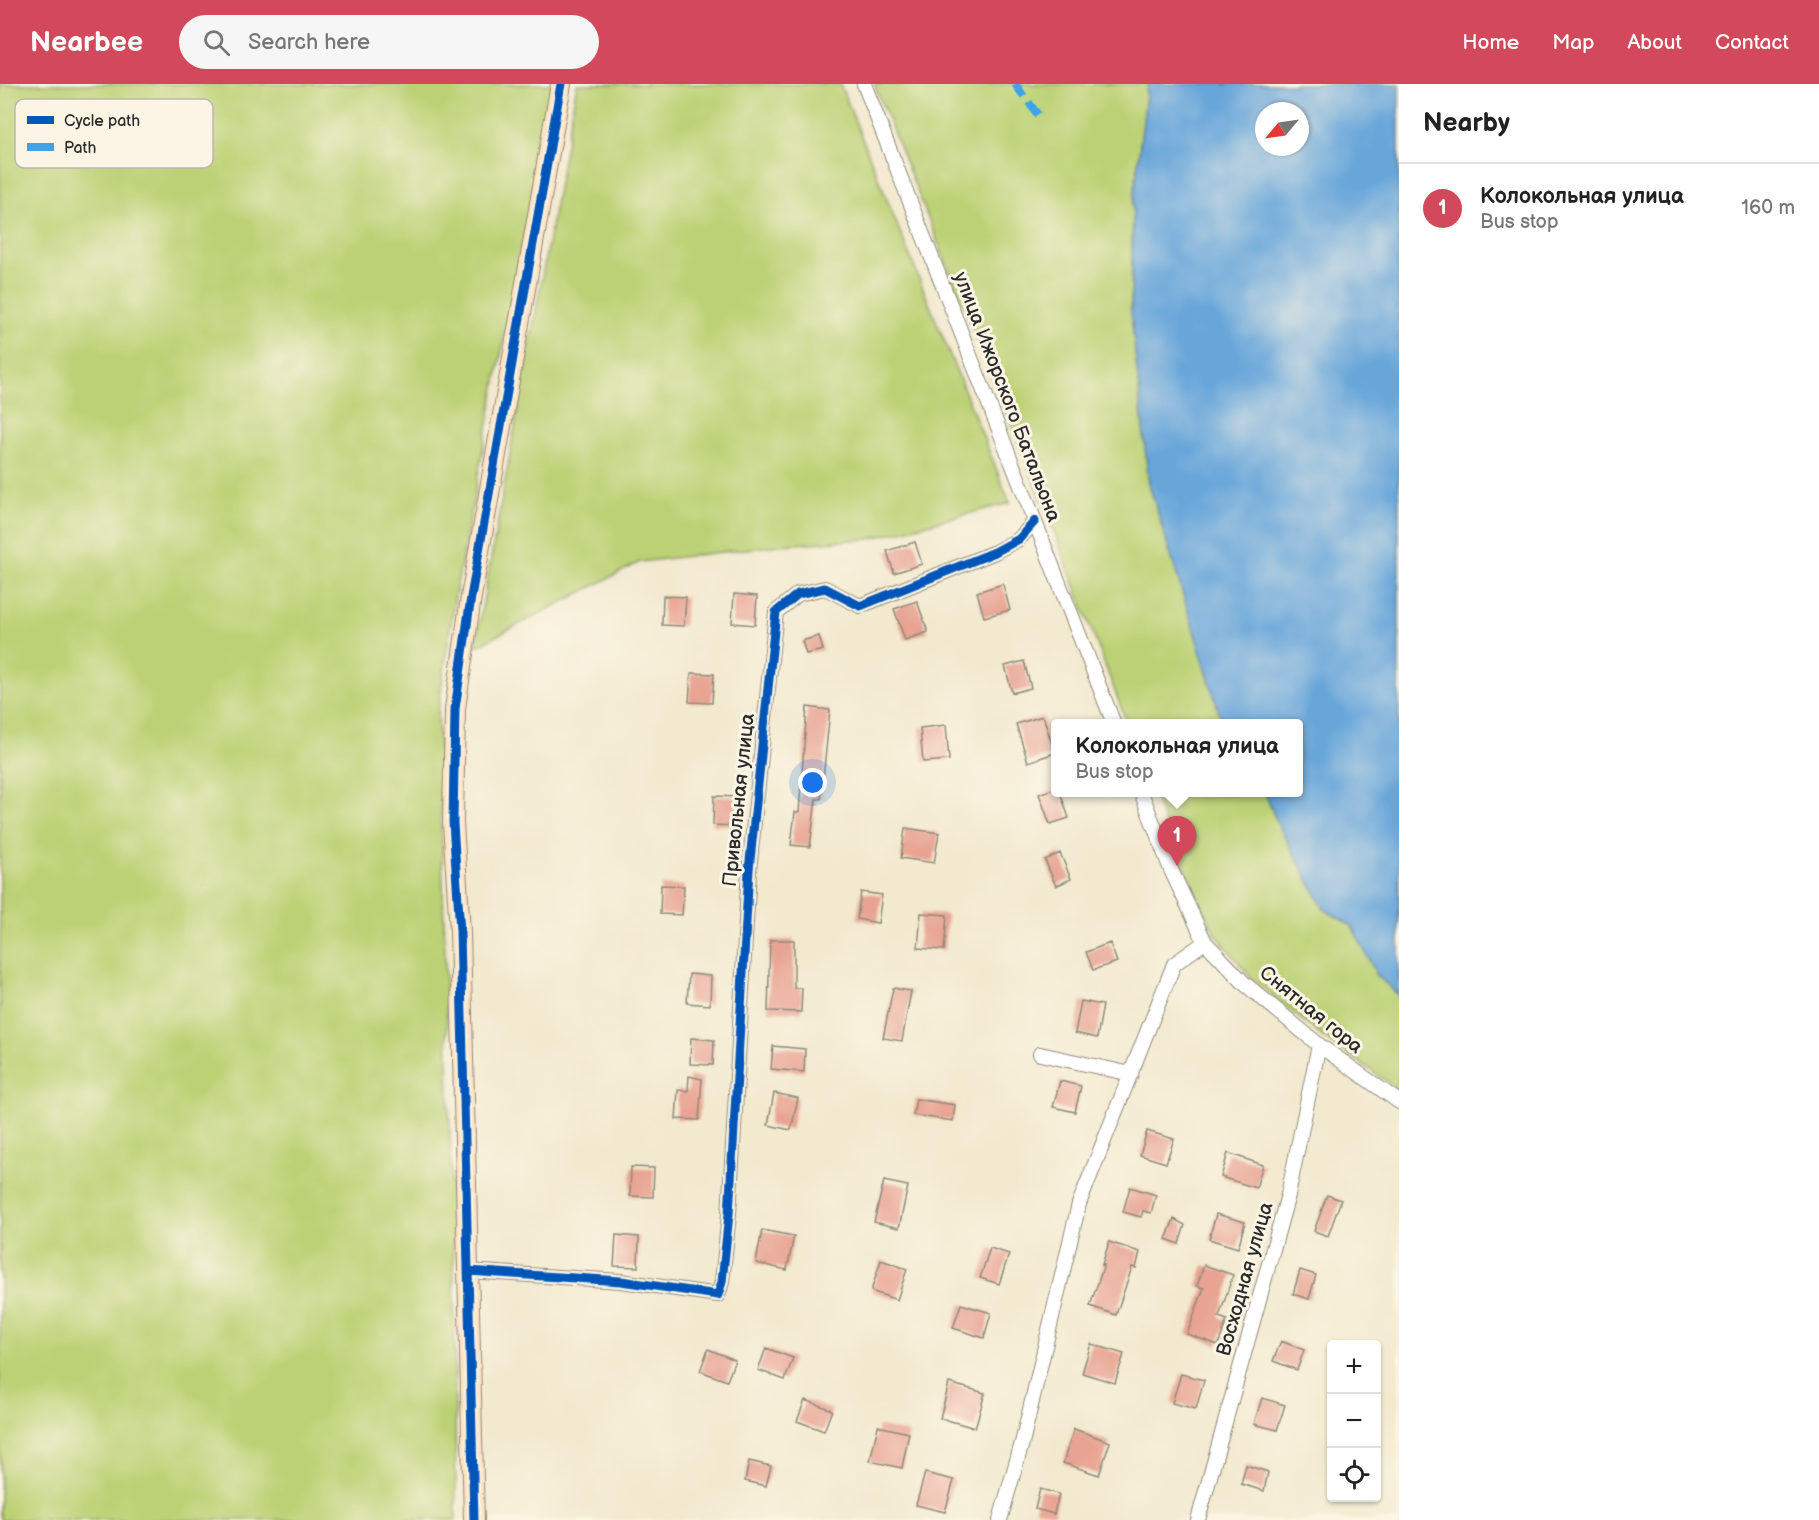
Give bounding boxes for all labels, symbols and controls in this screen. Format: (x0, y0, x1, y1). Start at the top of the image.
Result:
search box (179, 15, 599, 69)
text: Nearbee (30, 26, 143, 59)
icon: search (200, 26, 233, 59)
text: Search here (248, 29, 370, 56)
text: Home (1462, 30, 1519, 55)
text: Map (1552, 30, 1594, 55)
text: About (1627, 30, 1682, 55)
text: Contact (1715, 30, 1789, 55)
legend (15, 99, 213, 168)
north arrow (1255, 102, 1309, 156)
text: Nearby (1423, 108, 1510, 139)
text: Cycle path (64, 112, 140, 131)
text: Path (64, 139, 96, 158)
text: Колокольная улица (1480, 183, 1684, 210)
text: 1 (1438, 196, 1447, 220)
text: 160 m (1741, 196, 1795, 220)
text: Bus stop (1480, 210, 1559, 234)
street label: улица Ижорского Батальона (948, 269, 1066, 526)
street label: Привольная улица (718, 712, 760, 888)
popup (1051, 719, 1303, 797)
text: Колокольная улица (1075, 733, 1279, 760)
text: Bus stop (1075, 760, 1154, 784)
your location (798, 768, 827, 797)
pin: 1 (1158, 816, 1196, 866)
street label: Снятная гора (1255, 961, 1368, 1059)
street label: Восходная улица (1212, 1199, 1278, 1359)
map controls (1327, 1340, 1381, 1502)
button: + (1327, 1340, 1381, 1394)
button: − (1327, 1394, 1381, 1448)
button: locate (1327, 1448, 1381, 1502)

